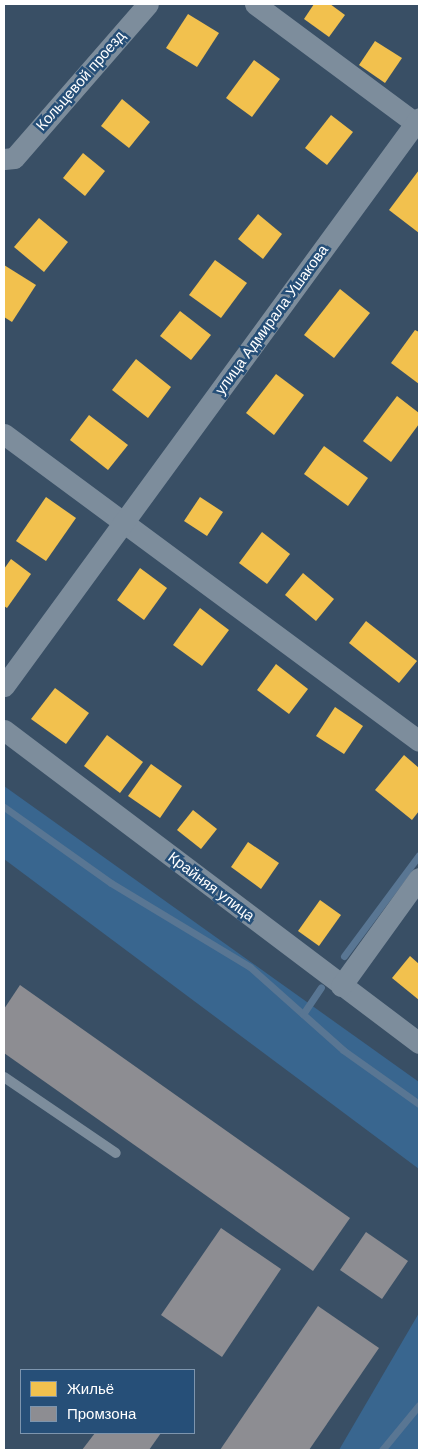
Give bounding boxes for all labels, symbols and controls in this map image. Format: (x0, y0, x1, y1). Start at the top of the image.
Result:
street label: Кольцевой проезд (33, 27, 129, 135)
street label: улица Адмирала Ушакова (212, 242, 332, 398)
street label: Крайняя улица (164, 849, 258, 925)
legend (20, 1369, 195, 1434)
text: Жильё (67, 1379, 114, 1399)
text: Промзона (67, 1404, 136, 1424)

